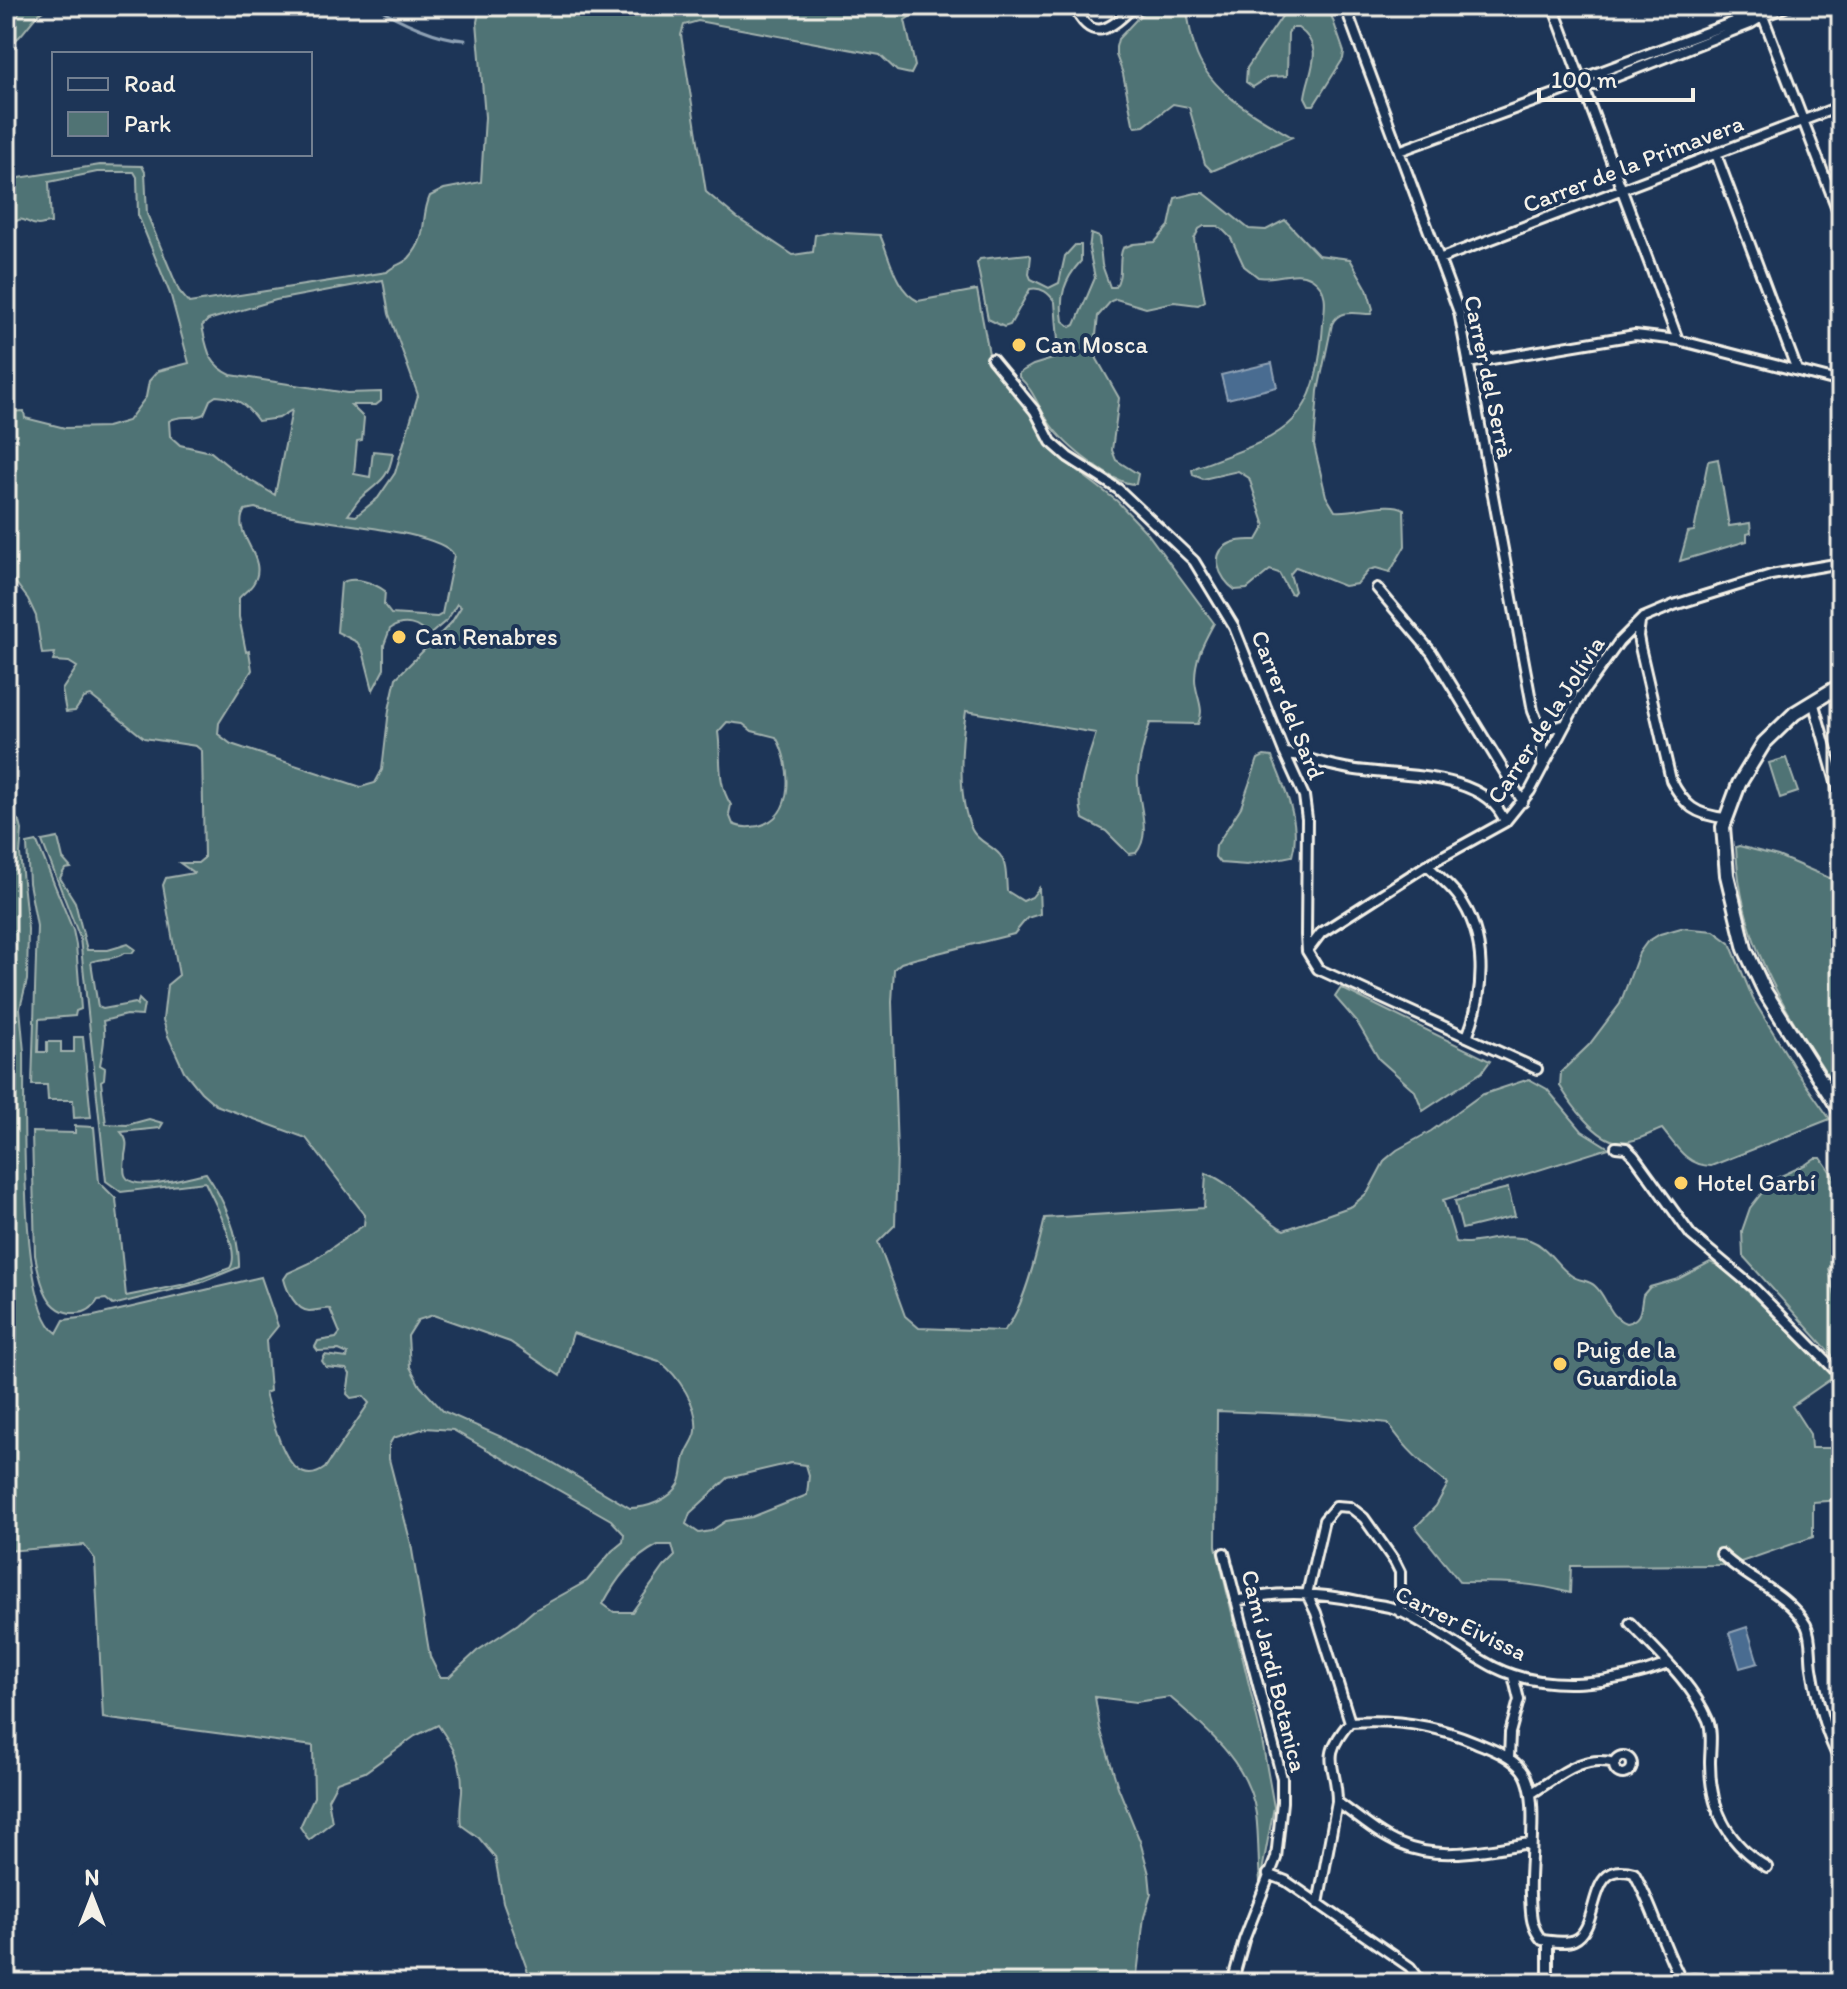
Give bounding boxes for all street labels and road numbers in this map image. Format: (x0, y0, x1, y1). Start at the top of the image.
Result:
street label: Carrer de la Primavera (1519, 108, 1747, 219)
street label: Carrer del Serrà (1458, 293, 1521, 462)
street label: Carrer del Sard (1245, 626, 1332, 784)
street label: Carrer de la Jolívia (1480, 630, 1611, 809)
street label: Camí Jardi Botanica (1235, 1567, 1314, 1776)
street label: Carrer Eivissa (1391, 1578, 1532, 1667)

